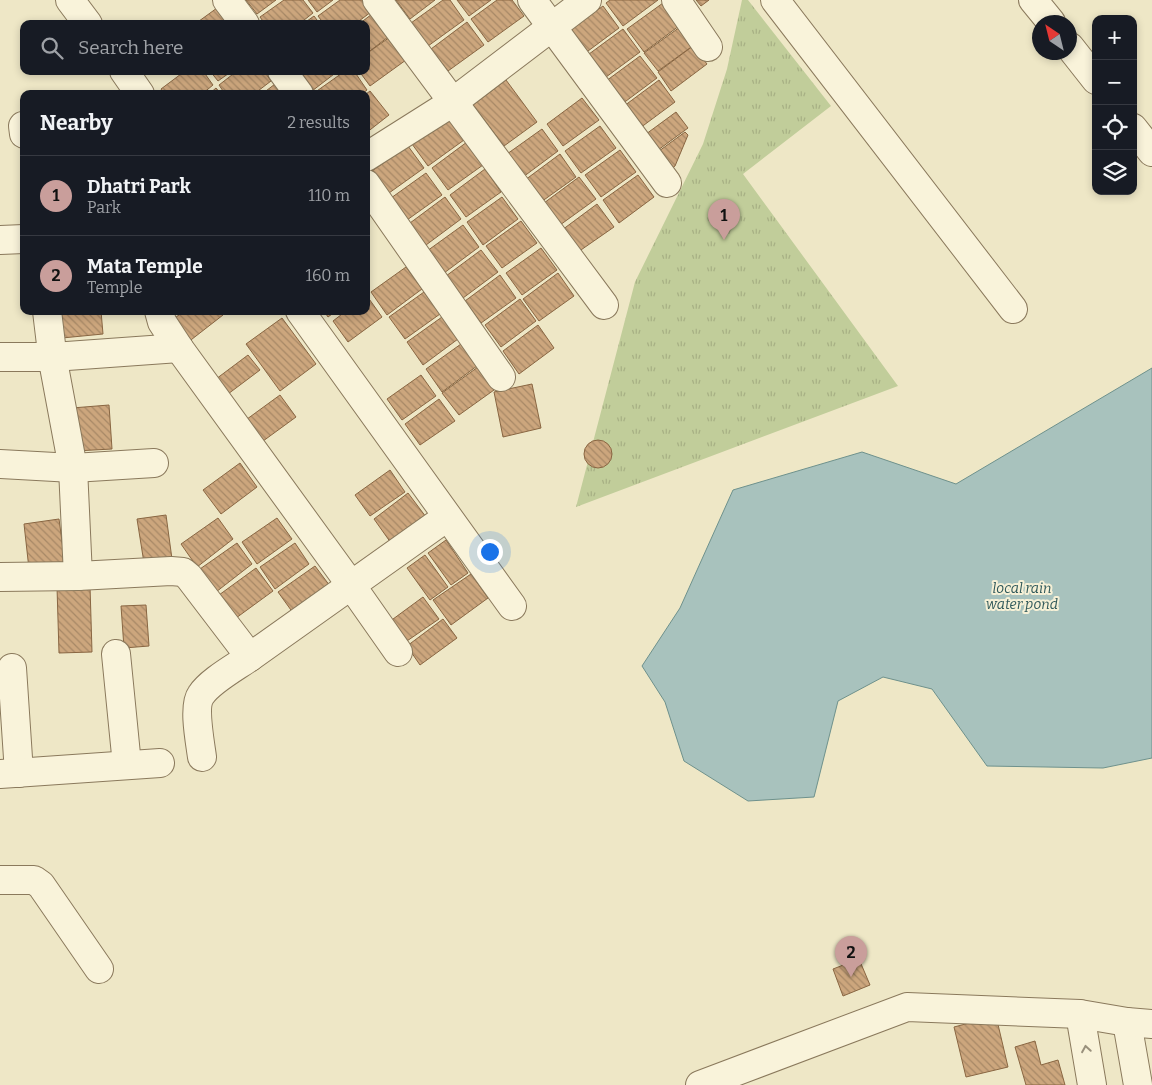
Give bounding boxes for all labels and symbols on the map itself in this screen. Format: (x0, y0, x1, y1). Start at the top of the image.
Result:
north arrow (1032, 15, 1077, 60)
pin: 1 (708, 199, 740, 240)
your location (477, 539, 503, 565)
water label: local rain water pond (986, 580, 1058, 613)
pin: 2 (835, 936, 867, 977)
one-way arrow (1082, 1045, 1092, 1054)

